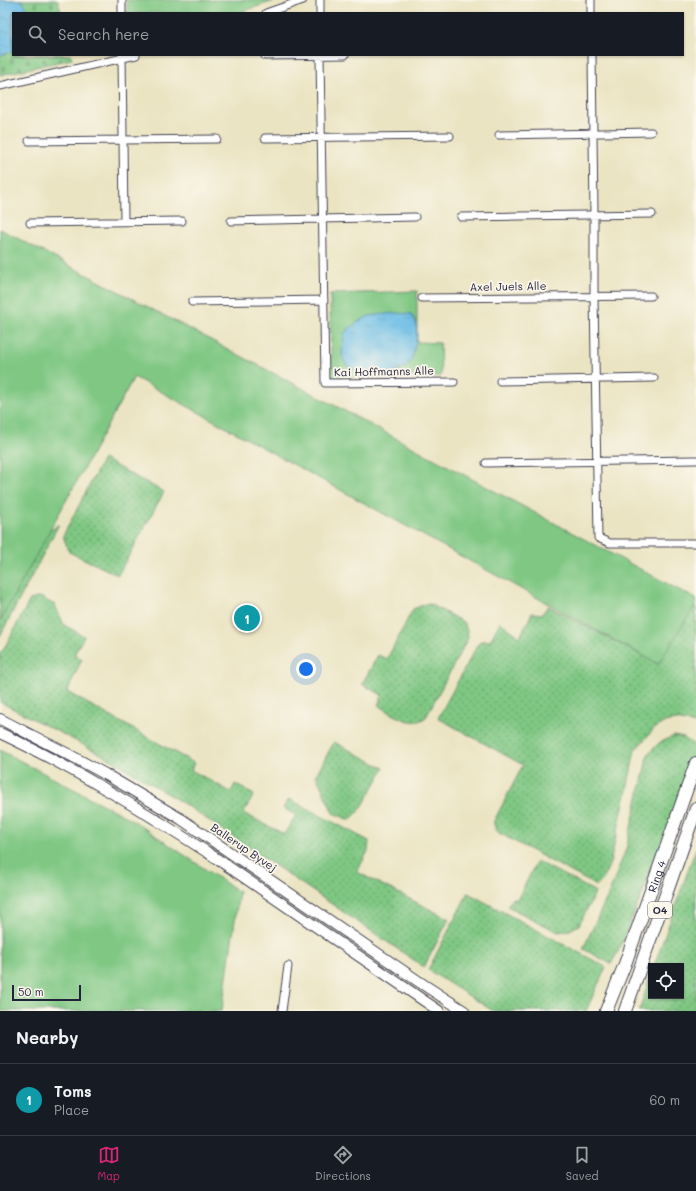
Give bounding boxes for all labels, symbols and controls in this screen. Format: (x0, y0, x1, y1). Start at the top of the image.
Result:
search box (12, 12, 684, 56)
icon: search (26, 23, 48, 45)
text: Search here (58, 24, 149, 44)
street label: Axel Juels Alle (469, 278, 547, 294)
street label: Kai Hoffmanns Alle (334, 363, 434, 379)
pin: 1 (234, 603, 260, 633)
your location (296, 659, 316, 679)
street label: Ballerup Byvej (208, 819, 280, 875)
street label: Ring 4 (644, 857, 669, 894)
road number: O4 (648, 902, 672, 918)
map controls (648, 963, 684, 999)
button: locate (648, 963, 684, 999)
scale bar (12, 983, 81, 1002)
text: 50 m (18, 984, 44, 999)
text: Nearby (16, 1026, 78, 1048)
text: Toms (54, 1081, 91, 1101)
text: 1 (26, 1091, 32, 1108)
text: 60 m (650, 1091, 680, 1108)
text: Place (54, 1101, 89, 1118)
tab: Map (98, 1144, 120, 1183)
tab: Directions (315, 1144, 371, 1183)
tab: Saved (566, 1144, 598, 1183)

